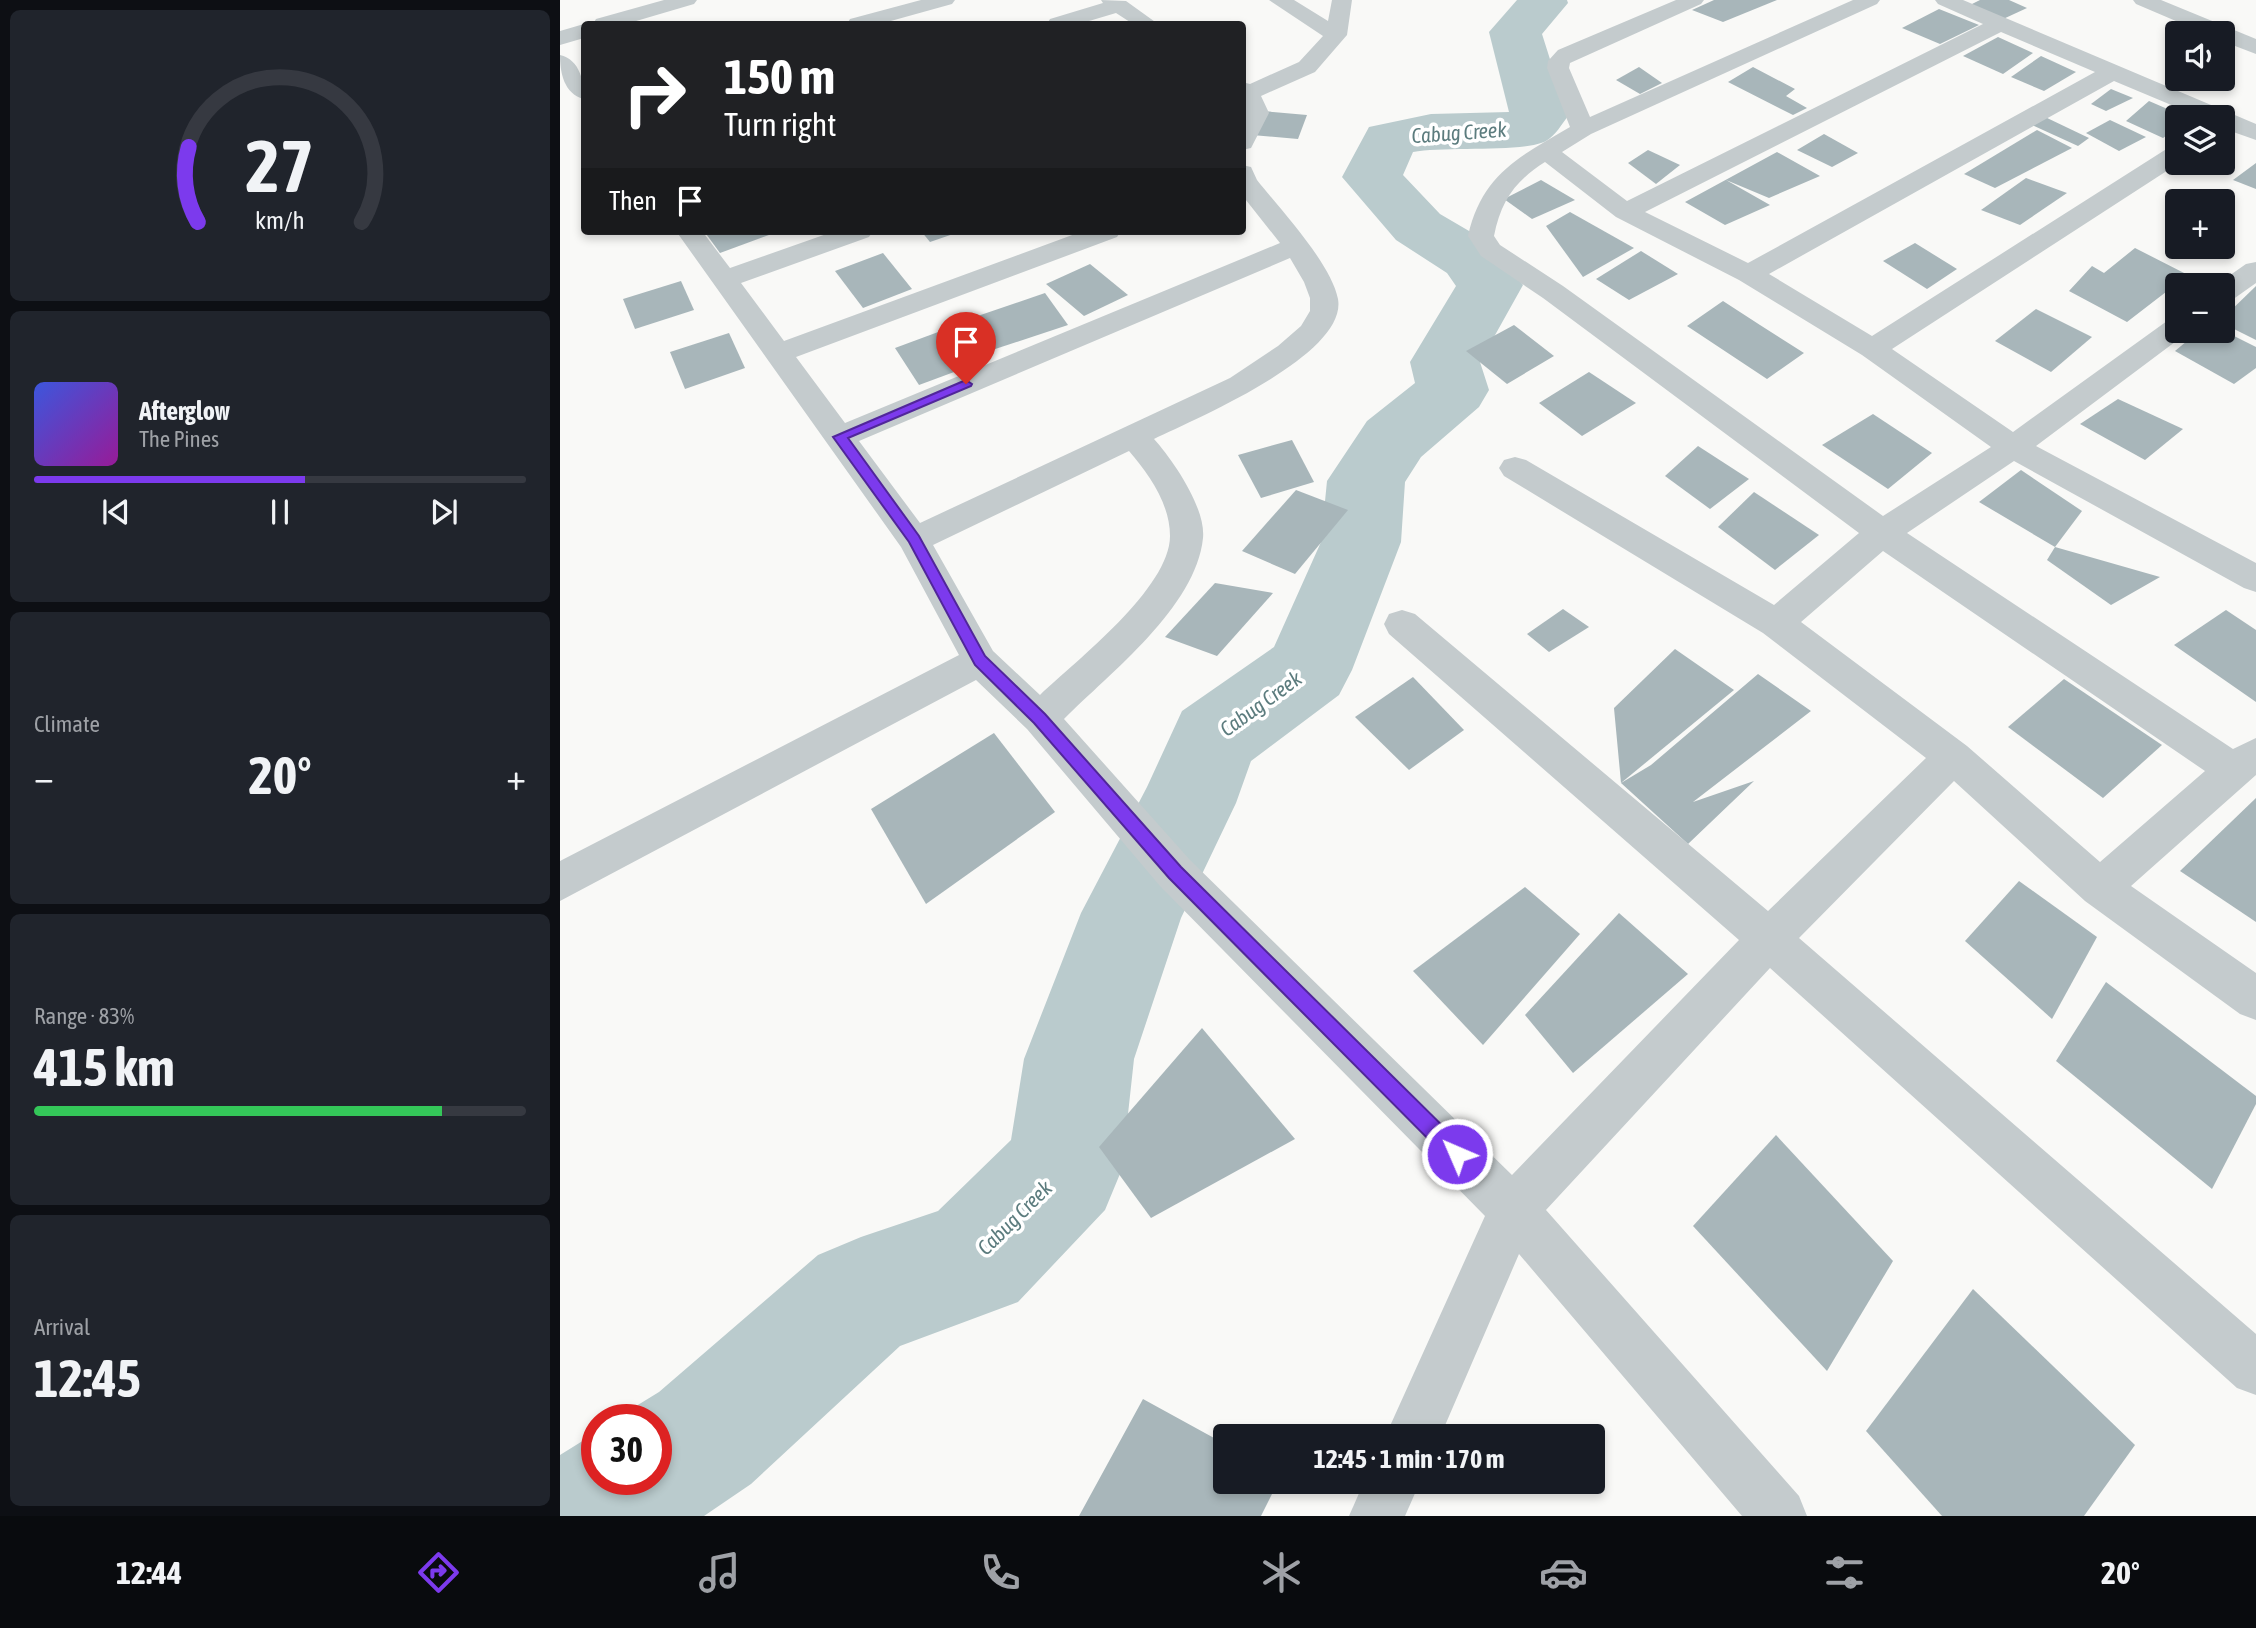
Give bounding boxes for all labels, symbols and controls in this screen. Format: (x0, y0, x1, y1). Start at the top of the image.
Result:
map controls (2165, 21, 2235, 343)
button: sound (2165, 21, 2235, 91)
text: 150 m (724, 48, 835, 104)
icon: right (609, 49, 700, 140)
button: layers (2165, 105, 2235, 175)
text: Turn right (724, 106, 837, 143)
water label: Cabug Creek (1411, 117, 1508, 147)
text: 27 (246, 124, 314, 207)
icon: arrive (671, 182, 709, 220)
text: Then (609, 186, 657, 216)
button: + (2165, 189, 2235, 259)
text: km/h (255, 205, 305, 233)
button: − (2165, 273, 2235, 343)
pin (936, 312, 996, 384)
icon: arrive (947, 323, 985, 361)
text: Afterglow (139, 396, 230, 426)
text: The Pines (139, 426, 219, 452)
icon: previous (97, 493, 135, 531)
icon: pause (261, 493, 299, 531)
icon: next (425, 493, 463, 531)
water label: Cabug Creek (1215, 665, 1307, 741)
text: Climate (34, 711, 100, 737)
text: 20° (248, 745, 312, 805)
text: − (34, 755, 54, 798)
text: + (506, 755, 526, 798)
text: Range · 83% (34, 1003, 134, 1029)
text: 415 km (34, 1037, 175, 1097)
position arrow (1420, 1117, 1494, 1191)
water label: Cabug Creek (972, 1175, 1057, 1259)
text: Arrival (34, 1314, 90, 1340)
text: 12:45 (34, 1348, 141, 1408)
speed limit sign: 30 (581, 1404, 672, 1495)
text: 12:45 · 1 min · 170 m (1314, 1444, 1504, 1474)
icon: directions (414, 1548, 463, 1597)
icon: music (695, 1548, 744, 1597)
icon: phone (976, 1548, 1025, 1597)
icon: climate (1257, 1548, 1306, 1597)
icon: car (1539, 1548, 1588, 1597)
icon: filters (1820, 1548, 1869, 1597)
text: 12:44 (116, 1554, 182, 1591)
text: 20° (2101, 1554, 2140, 1591)

